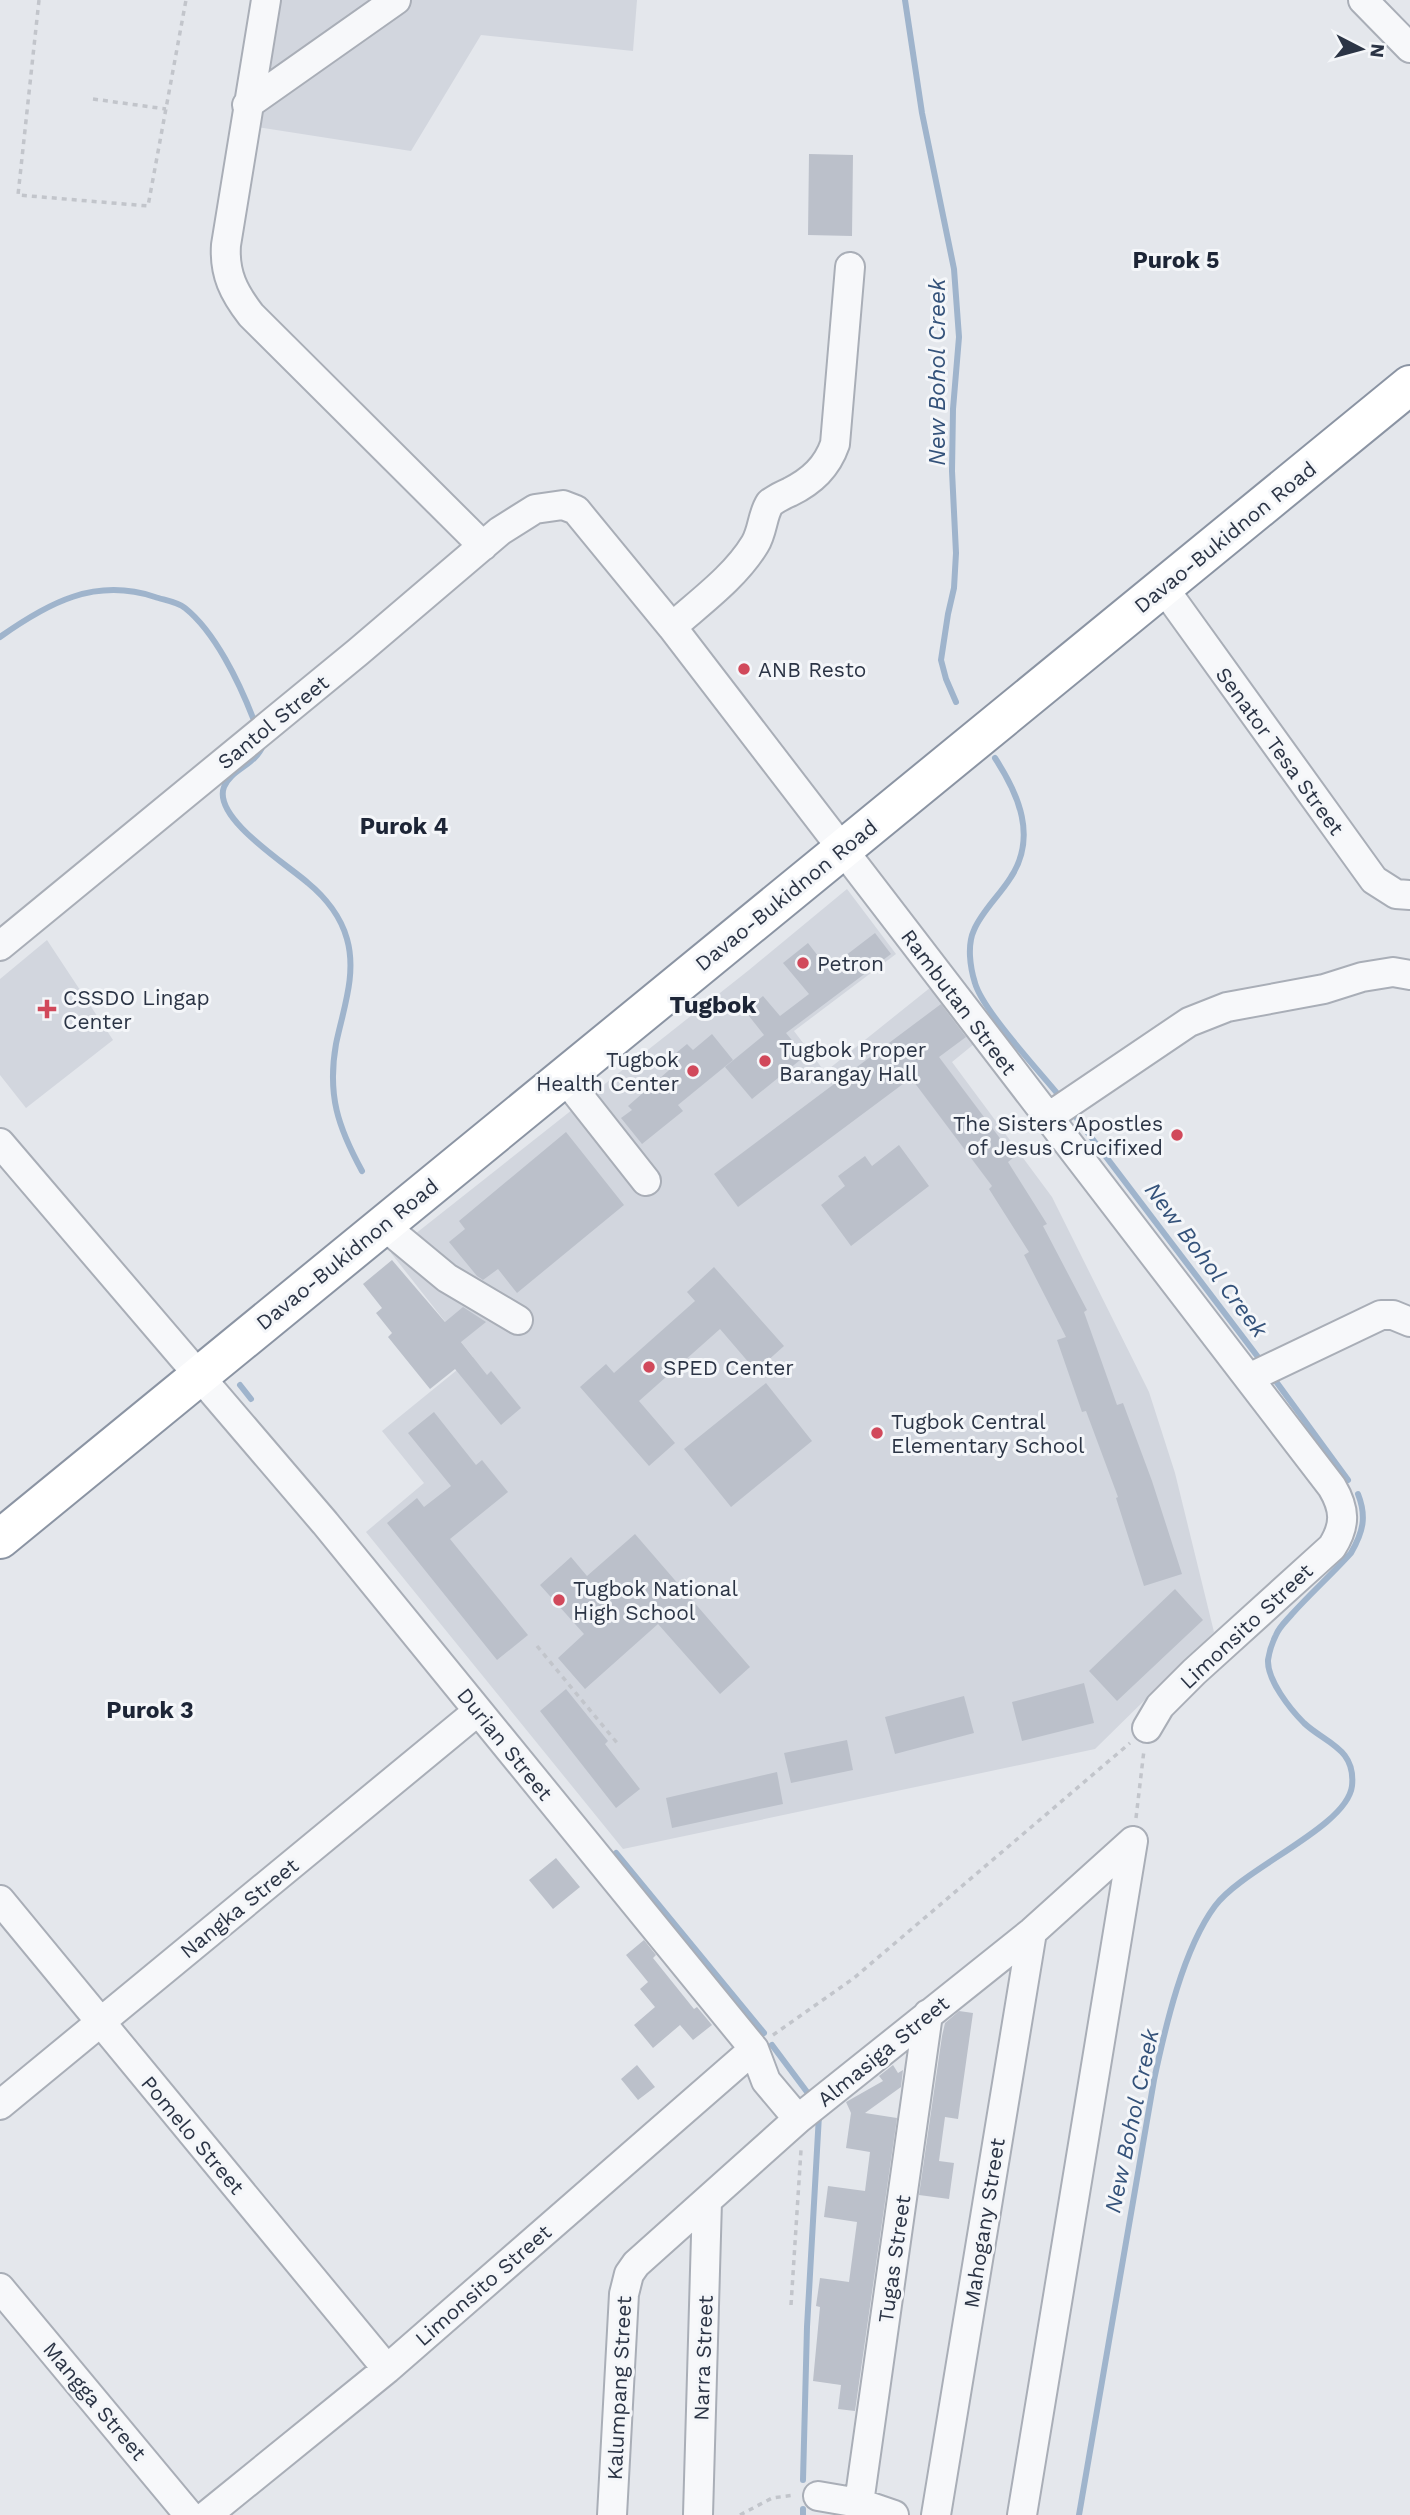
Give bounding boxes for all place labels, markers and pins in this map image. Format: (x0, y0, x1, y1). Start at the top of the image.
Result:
place label: ANB Resto (758, 657, 866, 682)
marker: ANB Resto (736, 661, 752, 677)
place label: Petron (817, 951, 884, 976)
marker: Petron (795, 955, 811, 971)
place label: CSSDO Lingap Center (63, 985, 210, 1034)
marker: CSSDO Lingap Center (37, 999, 57, 1019)
place label: Tugbok Proper Barangay Hall (779, 1037, 927, 1086)
place label: Tugbok Health Center (536, 1047, 679, 1096)
marker: Tugbok Proper Barangay Hall (757, 1053, 773, 1069)
marker: Tugbok Health Center (685, 1063, 701, 1079)
place label: The Sisters Apostles of Jesus Crucifixed (953, 1111, 1163, 1160)
marker: The Sisters Apostles of Jesus Crucifixed (1169, 1127, 1185, 1143)
place label: SPED Center (663, 1355, 794, 1380)
marker: SPED Center (641, 1359, 657, 1375)
place label: Tugbok Central Elementary School (891, 1409, 1085, 1458)
marker: Tugbok Central Elementary School (869, 1425, 885, 1441)
place label: Tugbok National High School (573, 1576, 738, 1625)
marker: Tugbok National High School (551, 1592, 567, 1608)

